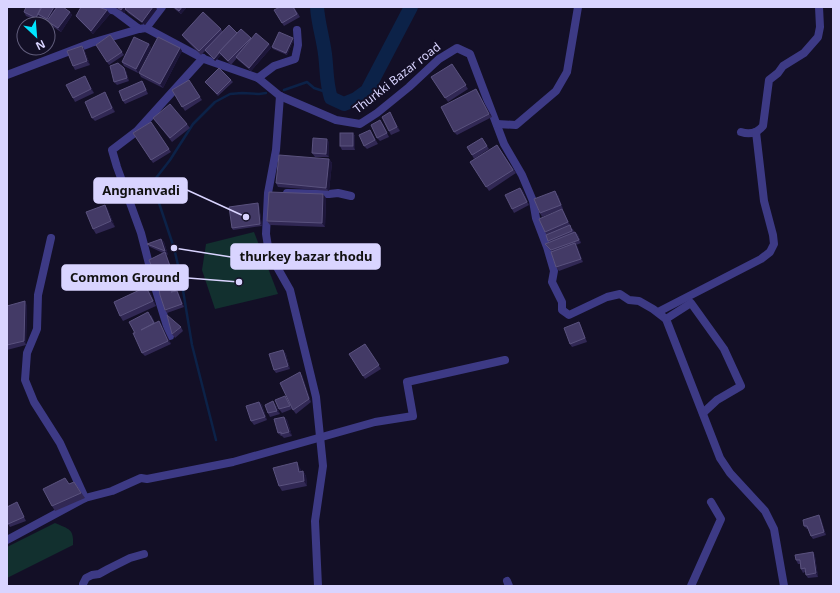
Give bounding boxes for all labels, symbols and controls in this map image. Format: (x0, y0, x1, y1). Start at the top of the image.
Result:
north arrow (16, 16, 56, 56)
text: N (33, 37, 48, 54)
street label: Thurkki Bazar road (349, 38, 444, 117)
callout: Angnanvadi (94, 178, 187, 203)
text: Angnanvadi (102, 181, 180, 199)
callout: thurkey bazar thodu (231, 244, 380, 269)
text: thurkey bazar thodu (240, 247, 373, 265)
callout: Common Ground (62, 265, 188, 290)
text: Common Ground (70, 268, 180, 286)

